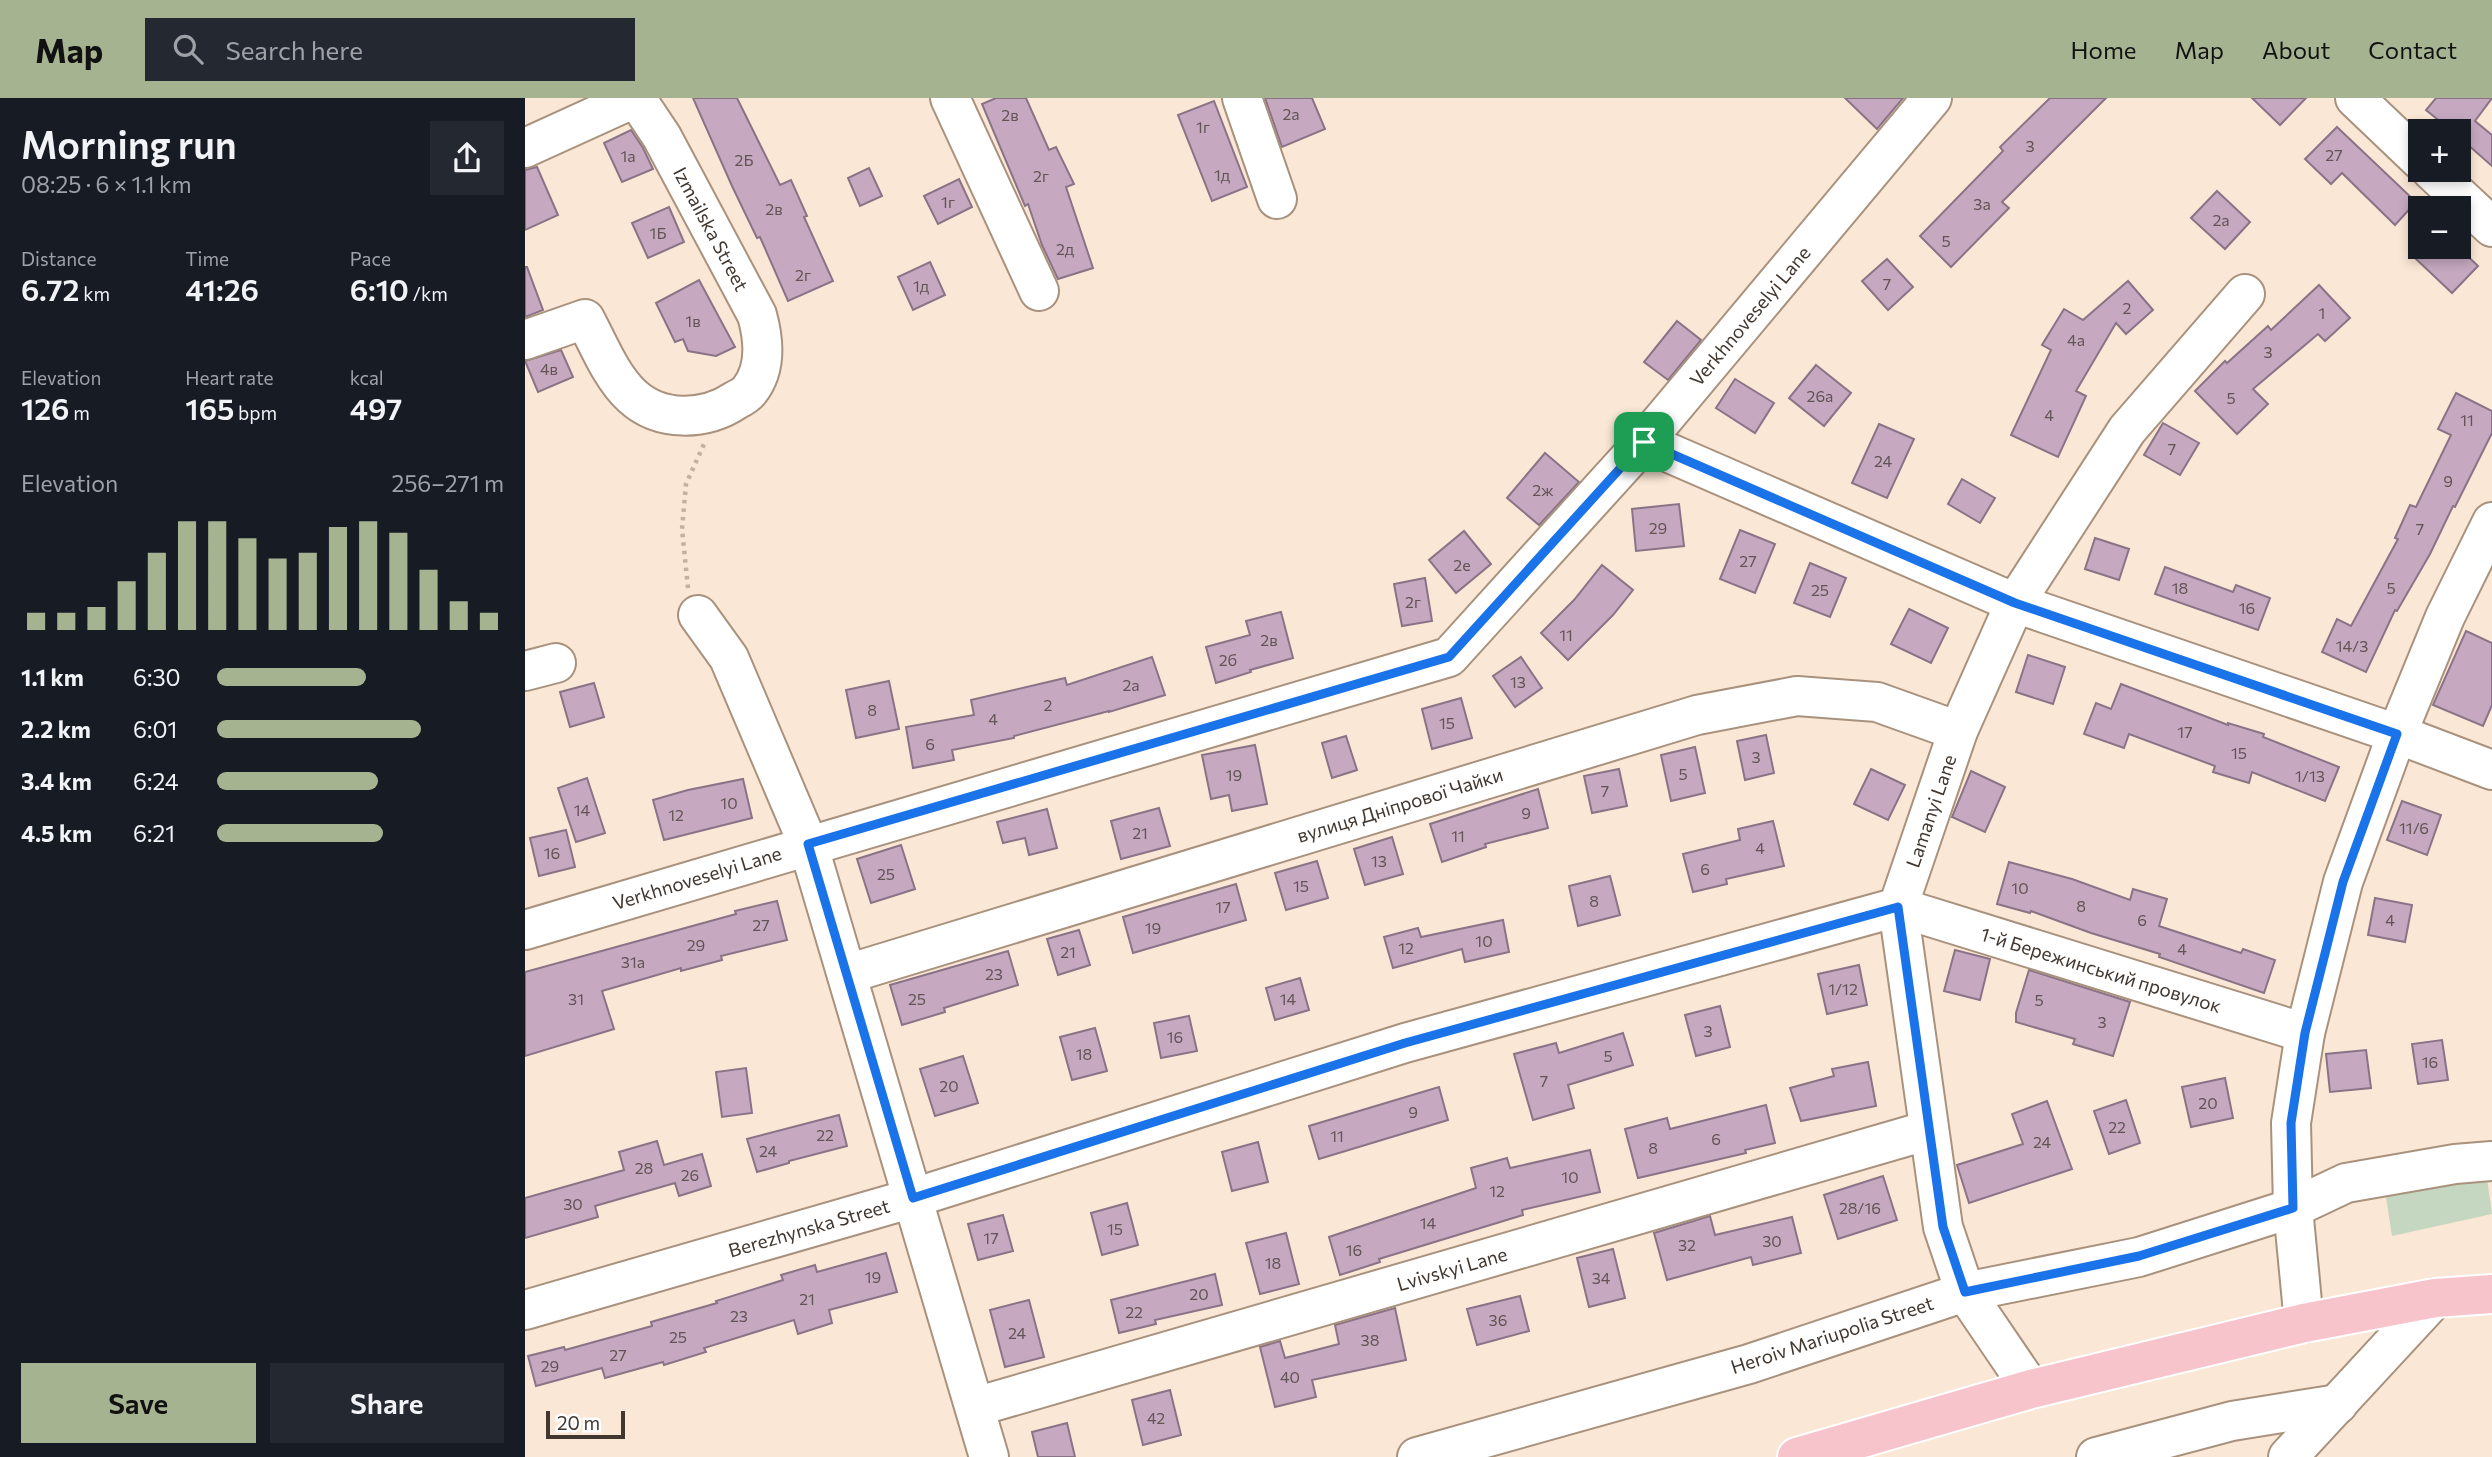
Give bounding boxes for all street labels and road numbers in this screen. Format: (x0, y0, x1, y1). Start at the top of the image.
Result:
street label: Izmailska Street (669, 163, 754, 295)
street label: Verkhnoveselyi Lane (1684, 241, 1815, 390)
street label: Lamanyi Lane (1900, 751, 1961, 870)
street label: вулиця Дніпрової Чайки (1294, 762, 1506, 847)
street label: Verkhnoveselyi Lane (610, 841, 784, 914)
street label: 1-й Бережинський провулок (1978, 922, 2224, 1017)
street label: Berezhynska Street (726, 1193, 892, 1262)
street label: Lvivskyi Lane (1394, 1242, 1510, 1295)
street label: Heroiv Mariupolia Street (1728, 1291, 1936, 1378)

